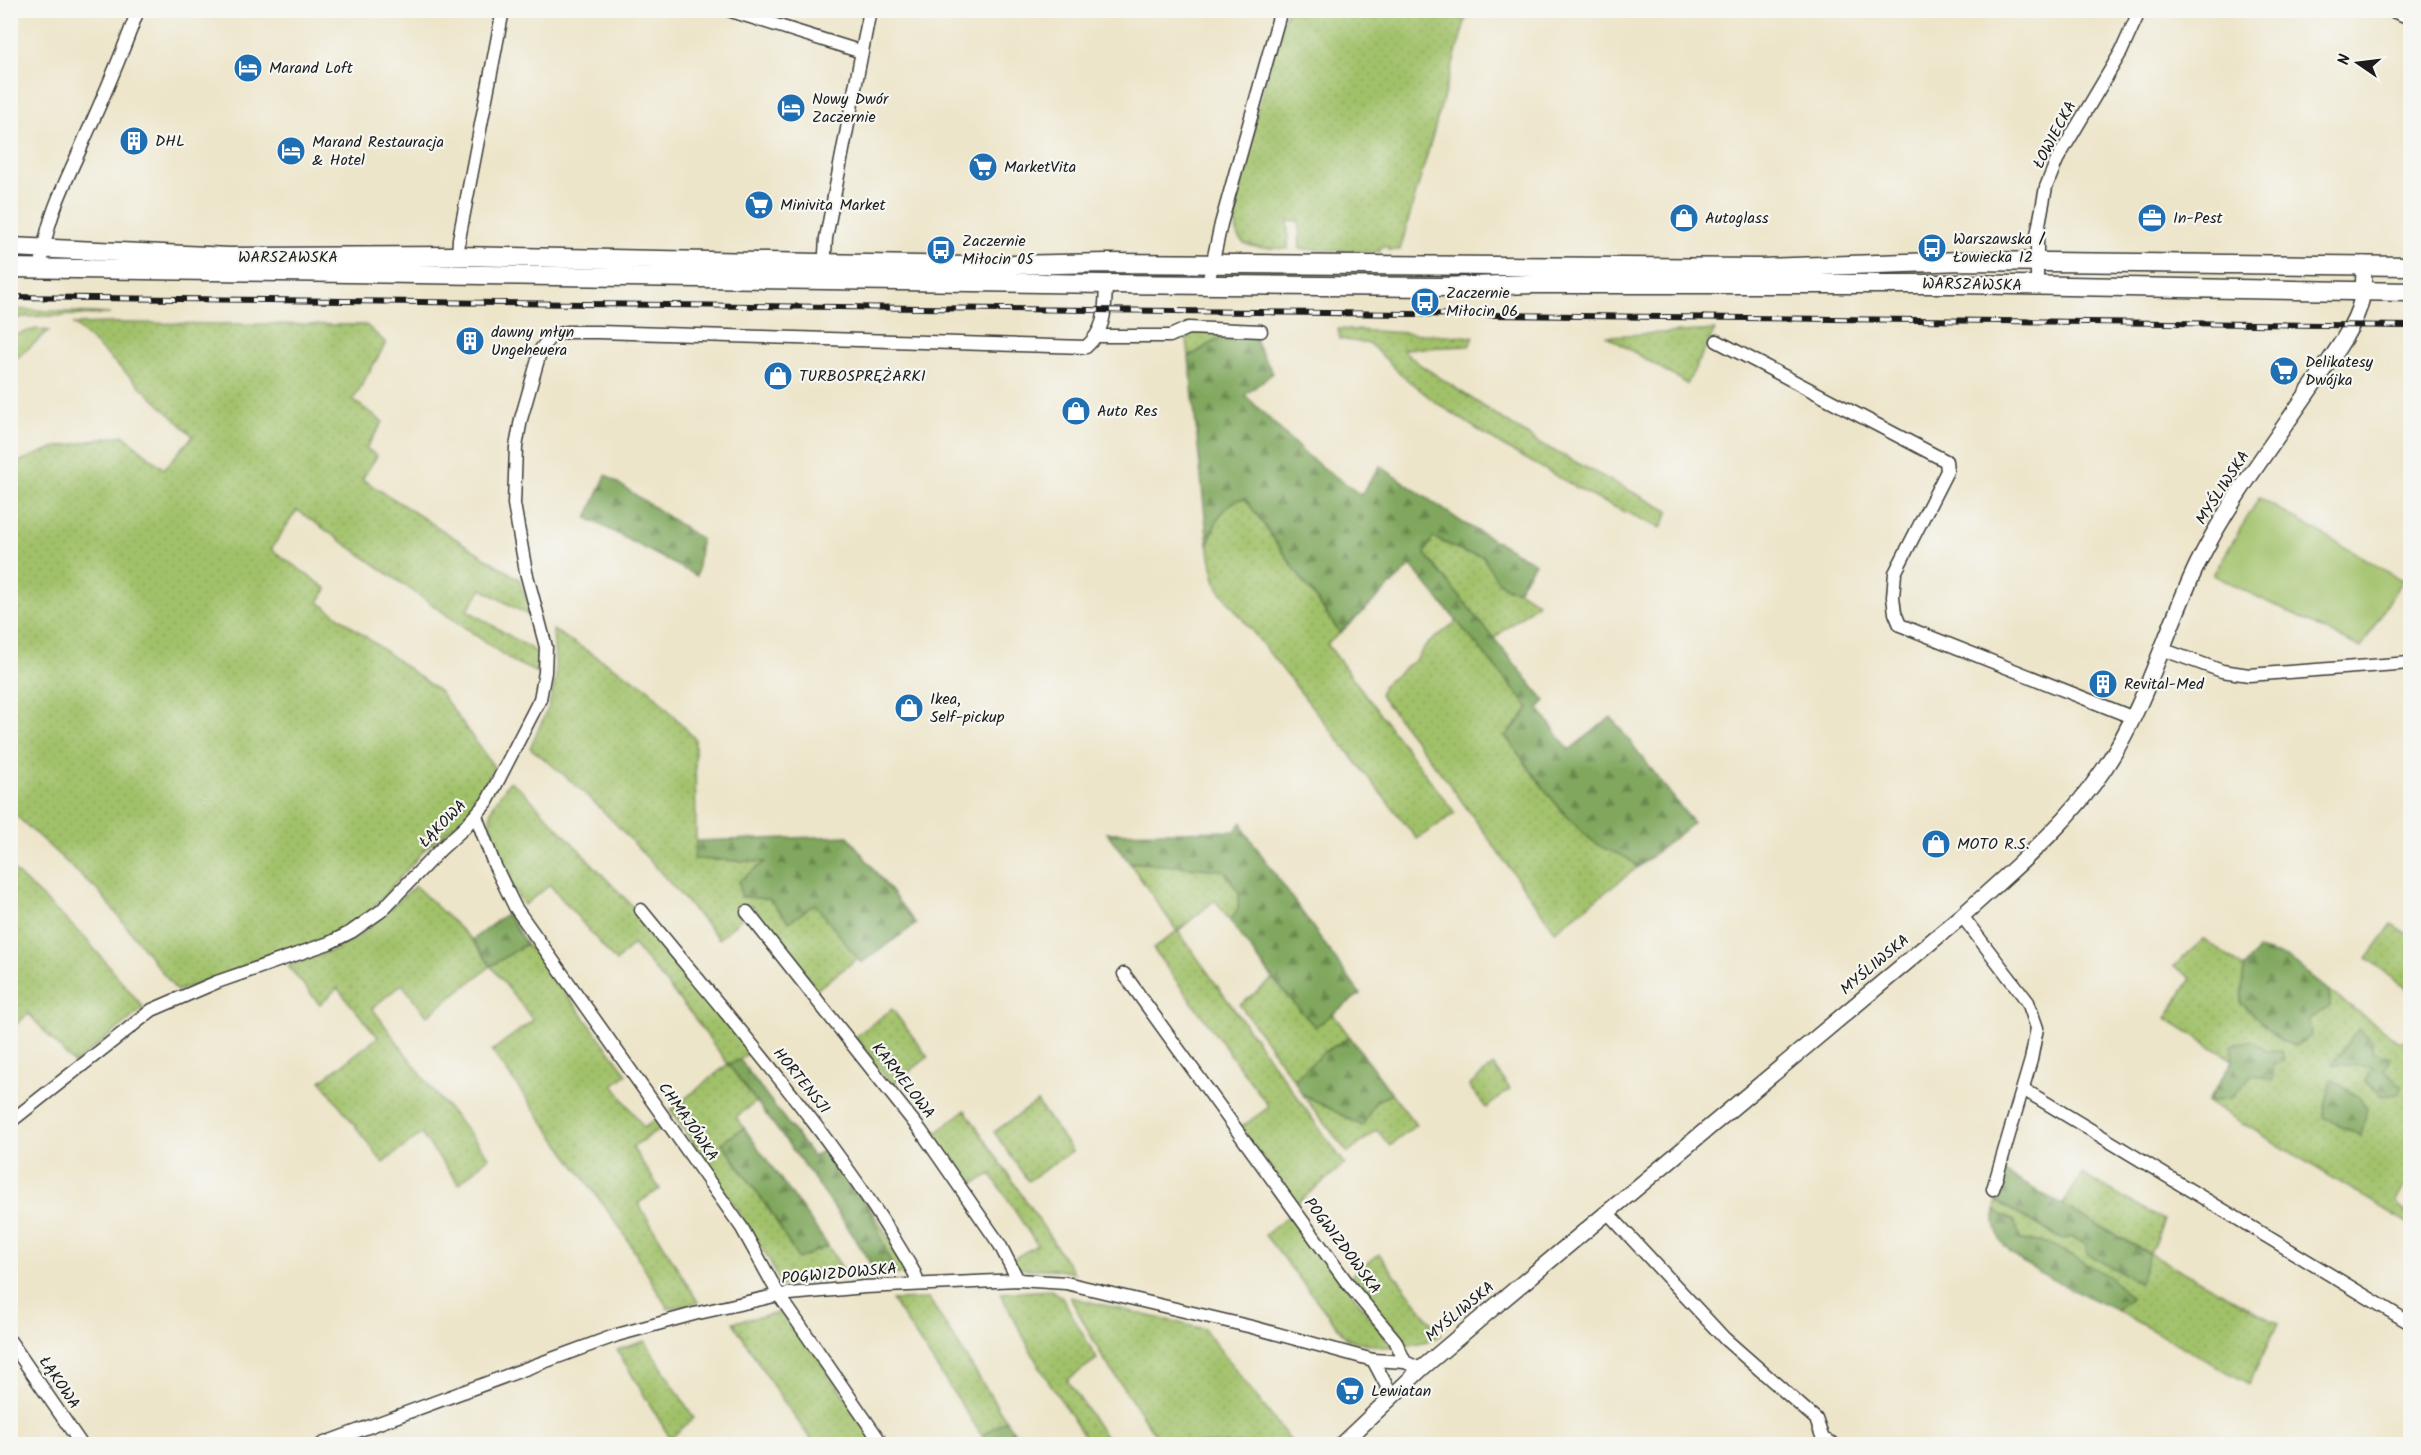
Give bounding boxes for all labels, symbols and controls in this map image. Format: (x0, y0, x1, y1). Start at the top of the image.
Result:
north arrow (2328, 33, 2388, 93)
hotel icon: Marand Loft (232, 52, 264, 84)
text: N (2332, 52, 2358, 68)
place label: Marand Loft (269, 56, 354, 81)
place label: Nowy Dwór Zaczernie (812, 87, 890, 130)
hotel icon: Nowy Dwór Zaczernie (775, 92, 807, 124)
street label: ŁOWIECKA (2027, 96, 2083, 173)
building icon: DHL (118, 125, 150, 157)
place label: DHL (155, 129, 185, 154)
place label: Marand Restauracja & Hotel (312, 130, 444, 173)
hotel icon: Marand Restauracja & Hotel (275, 135, 307, 167)
supermarket icon: MarketVita (967, 151, 999, 183)
place label: MarketVita (1004, 155, 1076, 180)
supermarket icon: Minivita Market (743, 189, 775, 221)
place label: Minivita Market (780, 193, 887, 218)
shop icon: Autoglass (1668, 202, 1700, 234)
office icon: In-Pest (2136, 202, 2168, 234)
place label: Autoglass (1705, 206, 1769, 231)
place label: In-Pest (2173, 206, 2224, 231)
place label: Warszawska / Łowiecka 12 (1953, 227, 2046, 270)
place label: Zaczernie Miłocin 05 (962, 229, 1035, 272)
bus stop icon: Warszawska / Łowiecka 12 (1916, 232, 1948, 264)
bus stop icon: Zaczernie Miłocin 05 (925, 234, 957, 266)
street label: WARSZAWSKA (238, 245, 338, 270)
street label: WARSZAWSKA (1922, 272, 2022, 298)
place label: Zaczernie Miłocin 06 (1446, 281, 1518, 324)
bus stop icon: Zaczernie Miłocin 06 (1409, 286, 1441, 318)
place label: dawny młyn Ungeheuera (491, 320, 574, 363)
building icon: dawny młyn Ungeheuera (454, 325, 486, 357)
place label: Delikatesy Dwójka (2305, 350, 2373, 393)
supermarket icon: Delikatesy Dwójka (2268, 355, 2300, 387)
shop icon: TURBOSPRĘŻARKI (762, 360, 794, 392)
place label: TURBOSPRĘŻARKI (799, 364, 926, 389)
shop icon: Auto Res (1060, 395, 1092, 427)
place label: Auto Res (1097, 399, 1158, 424)
street label: MYŚLIWSKA (2190, 446, 2257, 530)
building icon: Revital-Med (2087, 668, 2119, 700)
place label: Revital-Med (2124, 672, 2205, 697)
place label: Ikea, Self-pickup (930, 687, 1005, 730)
shop icon: Ikea, Self-pickup (893, 692, 925, 724)
street label: ŁĄKOWA (413, 794, 473, 854)
shop icon: MOTO R.S. (1920, 828, 1952, 860)
place label: MOTO R.S. (1957, 832, 2030, 857)
street label: MYŚLIWSKA (1835, 928, 1915, 1002)
street label: KARMELOWA (865, 1037, 941, 1125)
street label: HORTENSJI (766, 1042, 836, 1120)
street label: CHMAJÓWKA (651, 1077, 725, 1167)
street label: POGWIZDOWSKA (1297, 1192, 1387, 1300)
street label: POGWIZDOWSKA (780, 1256, 898, 1292)
street label: MYŚLIWSKA (1420, 1275, 1500, 1349)
street label: ŁĄKOWA (32, 1351, 86, 1415)
supermarket icon: Lewiatan (1334, 1375, 1366, 1407)
place label: Lewiatan (1371, 1379, 1431, 1404)

